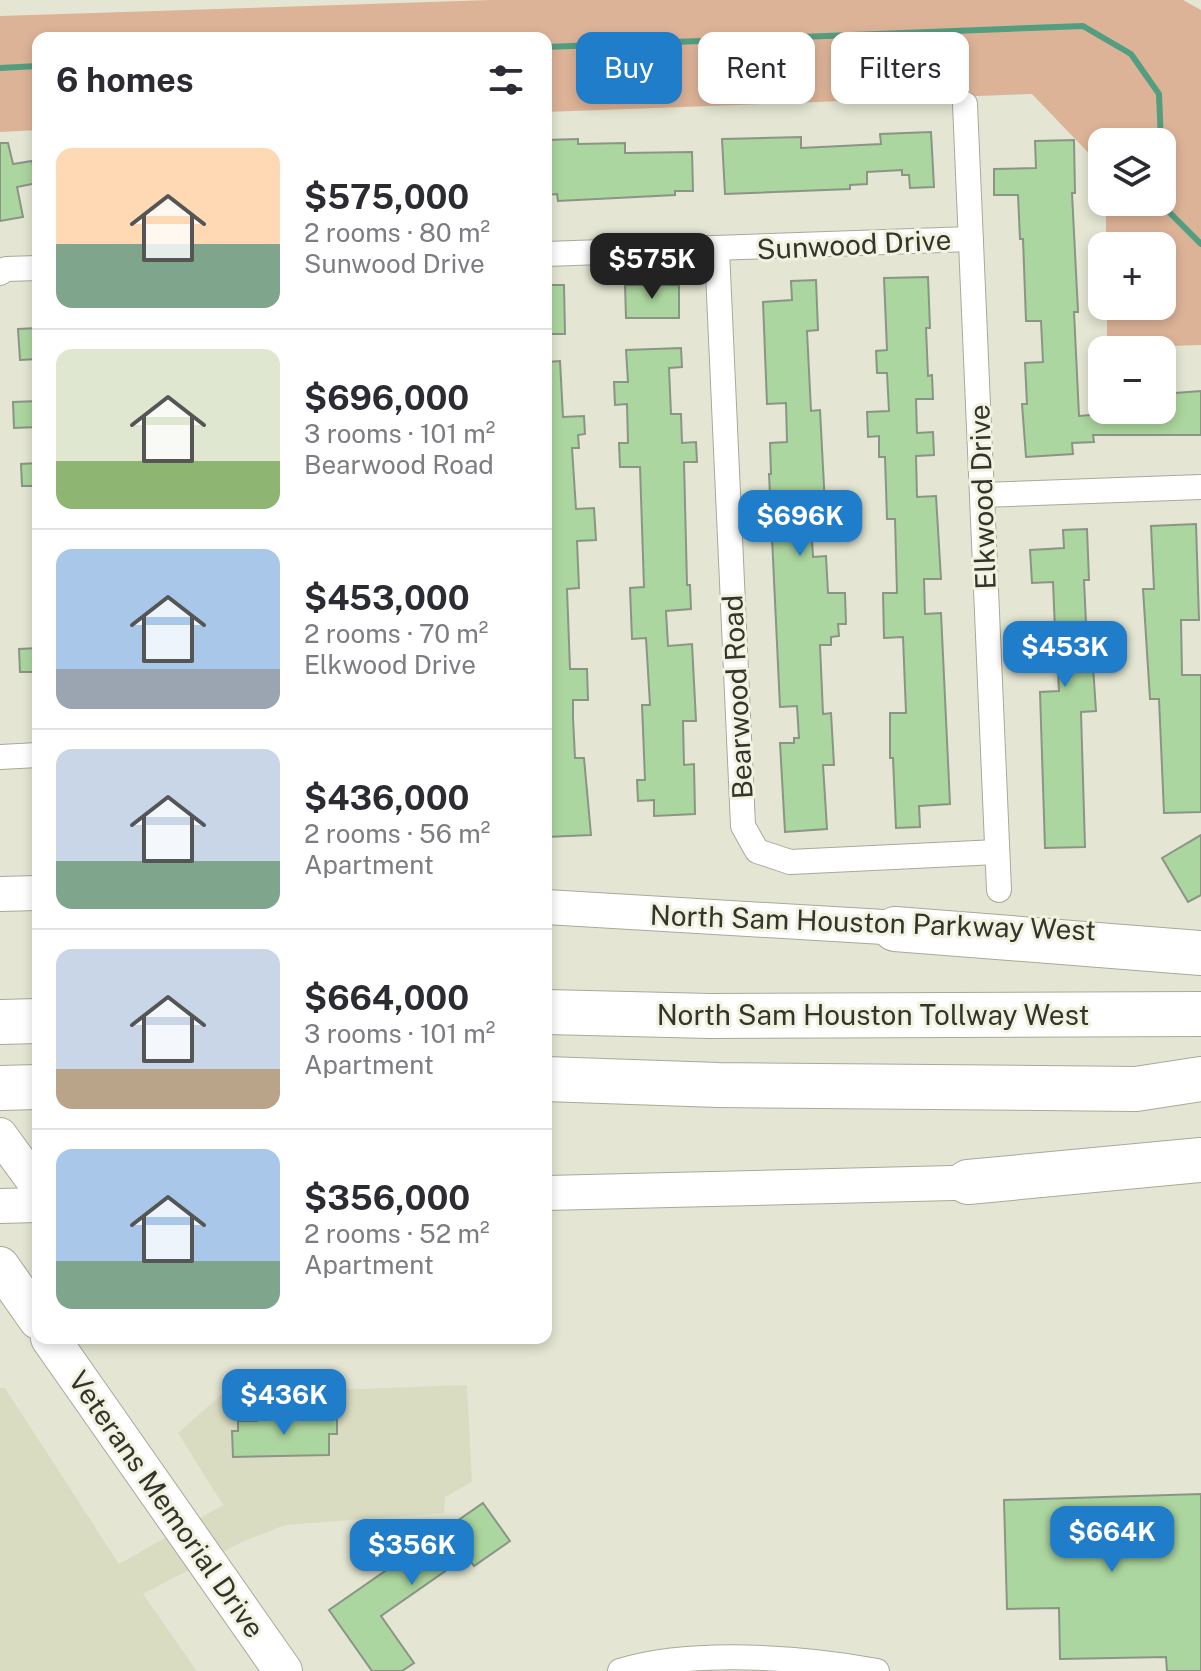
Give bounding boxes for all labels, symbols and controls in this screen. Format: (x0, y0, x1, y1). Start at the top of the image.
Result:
chip: Buy (576, 32, 682, 104)
chip: Rent (698, 32, 815, 104)
chip: Filters (831, 32, 969, 104)
icon: filters (484, 58, 528, 102)
text: 6 homes (56, 60, 194, 100)
map controls (1088, 128, 1176, 424)
button: layers (1088, 128, 1176, 216)
text: $575,000 (304, 177, 469, 217)
icon: home (120, 180, 216, 276)
text: 2 rooms · 80 m² (304, 217, 490, 248)
street label: Sunwood Drive (756, 222, 952, 266)
button: + (1088, 232, 1176, 320)
pin: $575K (596, 233, 708, 301)
text: $575K (608, 243, 696, 274)
text: Sunwood Drive (304, 248, 485, 279)
button: − (1088, 336, 1176, 424)
text: $696,000 (304, 378, 469, 418)
icon: home (120, 381, 216, 477)
street label: Elkwood Drive (962, 404, 1002, 590)
text: 3 rooms · 101 m² (304, 418, 495, 449)
text: Bearwood Road (304, 449, 494, 480)
pin: $696K (744, 490, 856, 558)
text: $696K (756, 500, 844, 531)
text: $453,000 (304, 578, 470, 618)
icon: home (120, 581, 216, 677)
street label: Bearwood Road (715, 594, 759, 800)
text: 2 rooms · 70 m² (304, 618, 488, 649)
pin: $453K (1009, 621, 1121, 689)
text: $453K (1021, 631, 1109, 662)
text: Elkwood Drive (304, 649, 476, 680)
text: $436,000 (304, 778, 469, 818)
icon: home (120, 781, 216, 877)
text: 2 rooms · 56 m² (304, 818, 490, 849)
text: Apartment (304, 849, 434, 880)
street label: North Sam Houston Parkway West (649, 898, 1097, 946)
text: $664,000 (304, 978, 469, 1018)
icon: home (120, 981, 216, 1077)
street label: North Sam Houston Tollway West (657, 998, 1089, 1031)
text: 3 rooms · 101 m² (304, 1018, 495, 1049)
text: Apartment (304, 1049, 434, 1080)
text: $356,000 (304, 1178, 470, 1218)
icon: home (120, 1181, 216, 1277)
text: 2 rooms · 52 m² (304, 1218, 490, 1249)
text: Apartment (304, 1249, 434, 1280)
street label: Veterans Memorial Drive (62, 1364, 272, 1644)
pin: $436K (228, 1369, 340, 1437)
text: $436K (240, 1379, 328, 1410)
pin: $664K (1056, 1506, 1168, 1574)
text: $664K (1068, 1516, 1156, 1547)
pin: $356K (356, 1519, 468, 1587)
text: $356K (368, 1529, 456, 1560)

